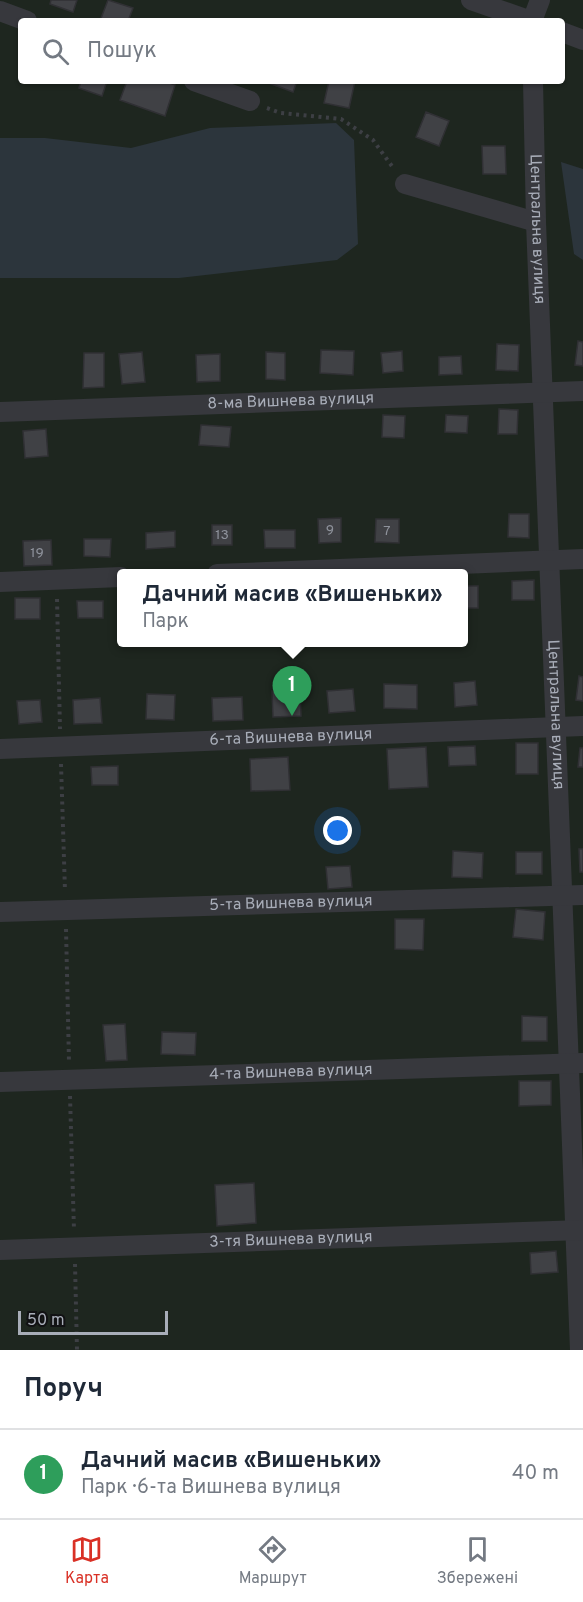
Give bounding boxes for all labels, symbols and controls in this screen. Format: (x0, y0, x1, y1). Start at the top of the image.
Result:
search box (18, 18, 565, 84)
icon: search (39, 35, 72, 68)
text: Пошук (87, 38, 157, 65)
street label: Центральна вулиця (525, 154, 549, 304)
street label: 8-ма Вишнева вулиця (207, 389, 375, 415)
house number: 9 (326, 522, 334, 539)
house number: 7 (383, 523, 391, 540)
house number: 13 (215, 527, 229, 544)
house number: 19 (30, 545, 44, 562)
popup (117, 569, 468, 647)
text: Дачний масив «Вишеньки» (142, 582, 443, 609)
text: Парк (142, 609, 189, 635)
street label: Центральна вулиця (542, 639, 568, 790)
pin: 1 (272, 666, 312, 716)
street label: 6-та Вишнева вулиця (209, 724, 373, 751)
your location (323, 816, 352, 845)
street label: 5-та Вишнева вулиця (209, 891, 373, 916)
street label: 4-та Вишнева вулиця (209, 1060, 373, 1085)
street label: 3-тя Вишнева вулиця (209, 1227, 373, 1253)
scale bar (18, 1308, 168, 1336)
text: 50 m (27, 1311, 65, 1331)
text: Поруч (24, 1373, 103, 1406)
text: Дачний масив «Вишеньки» (81, 1448, 381, 1475)
text: 1 (40, 1461, 48, 1487)
text: 40 m (512, 1461, 559, 1487)
text: Парк · 6-та Вишнева вулиця (81, 1475, 341, 1501)
tab: Карта (65, 1533, 109, 1589)
tab: Маршрут (239, 1533, 307, 1589)
tab: Збережені (437, 1533, 518, 1589)

